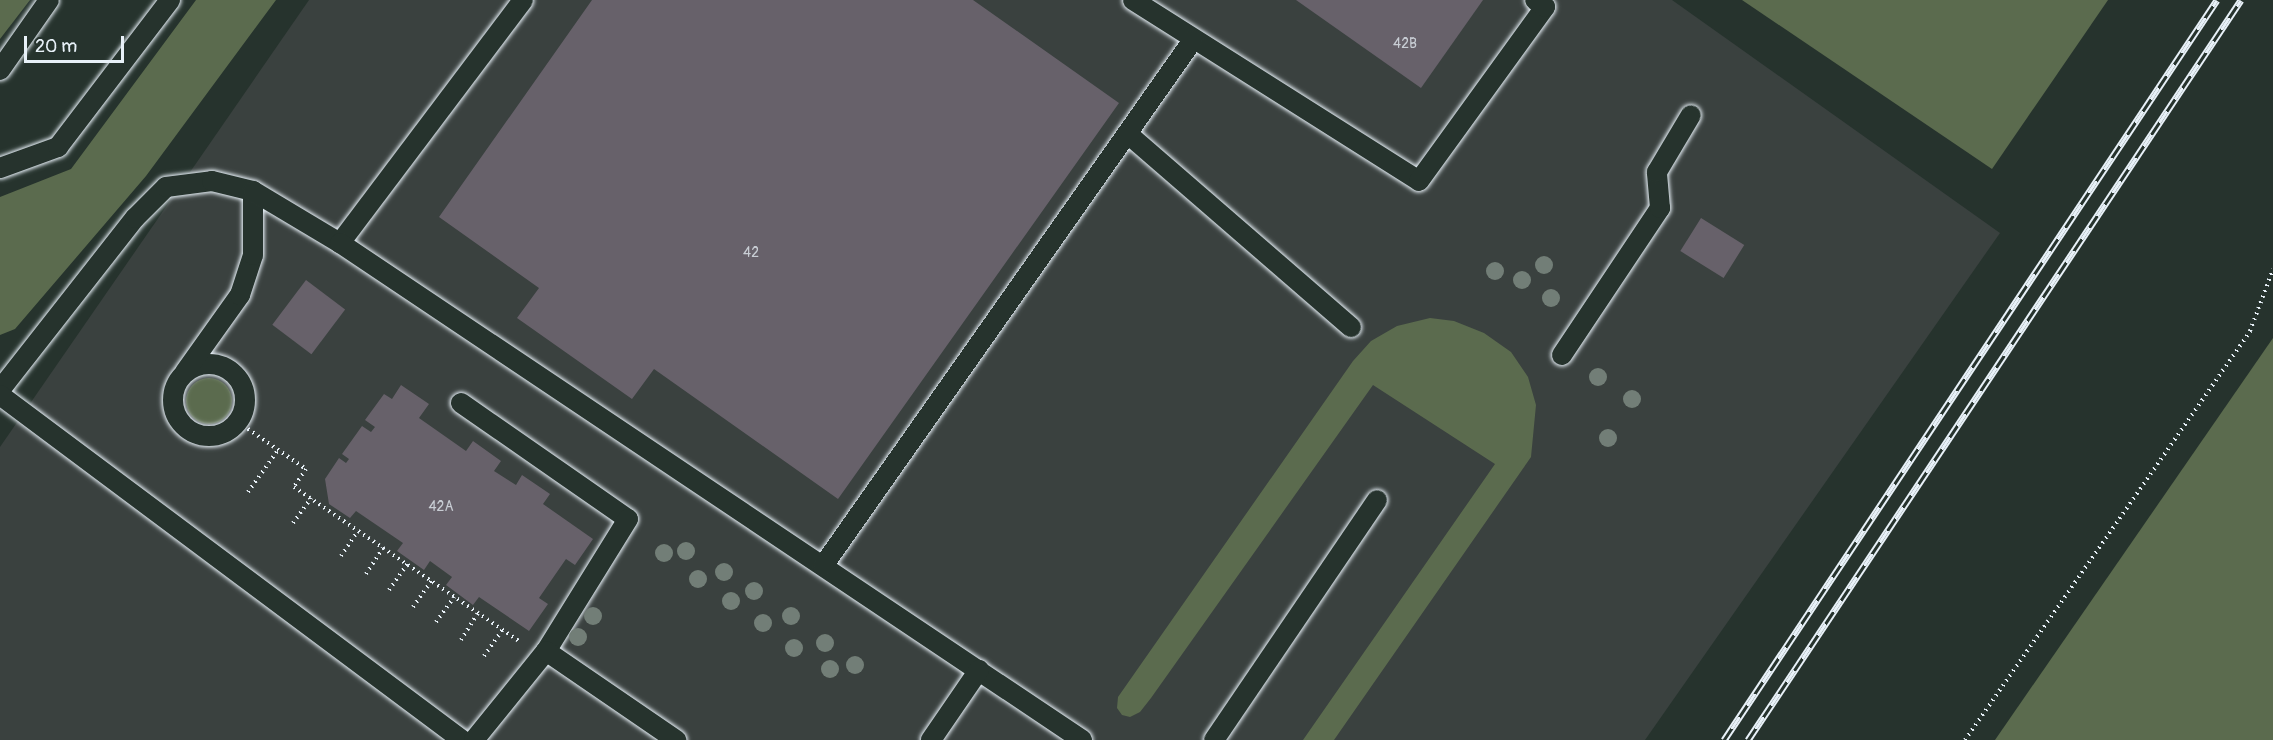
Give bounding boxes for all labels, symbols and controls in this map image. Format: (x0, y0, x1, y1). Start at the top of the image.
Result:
scale bar (27, 24, 128, 62)
text: 20 m (35, 35, 77, 58)
house number: 42B (1393, 36, 1417, 52)
house number: 42 (743, 245, 759, 261)
house number: 42A (428, 499, 454, 515)

